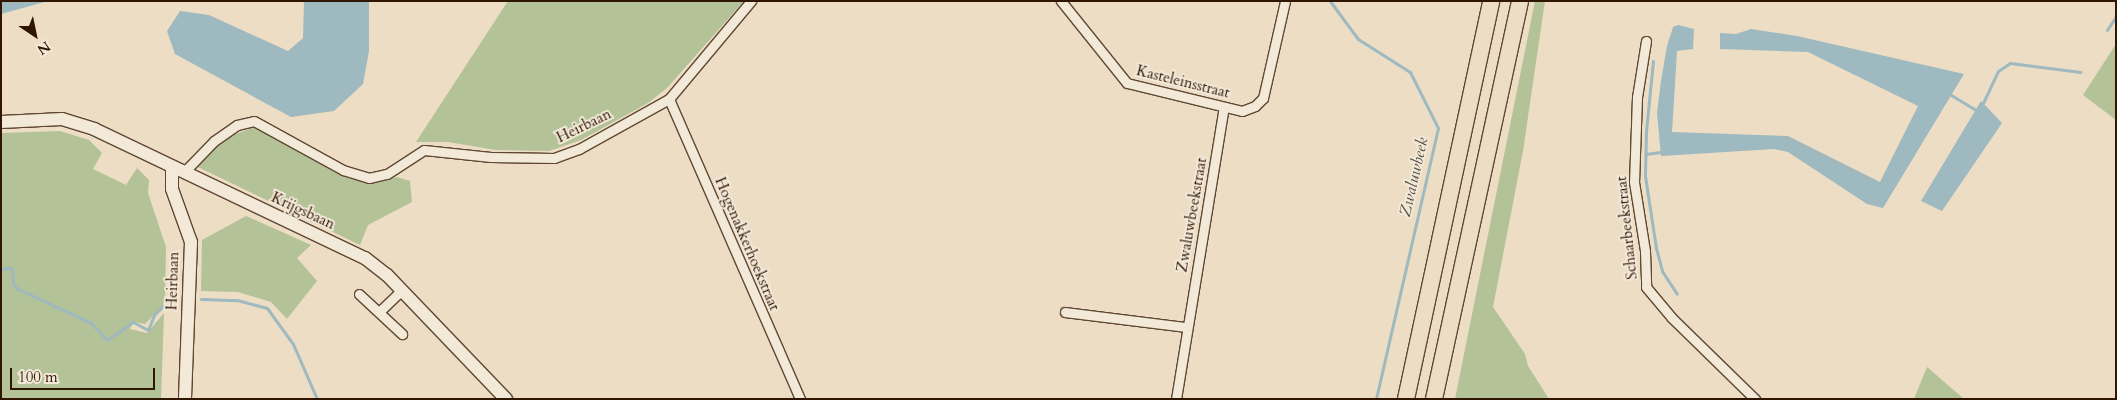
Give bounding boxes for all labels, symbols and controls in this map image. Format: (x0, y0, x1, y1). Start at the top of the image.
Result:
north arrow (10, 10, 60, 60)
text: N (33, 37, 54, 59)
street label: Kasteleinsstraat (1134, 62, 1232, 102)
street label: Heirbaan (554, 105, 614, 147)
water label: Zwaluwbeek (1396, 136, 1432, 218)
street label: Zwaluwbeekstraat (1173, 156, 1211, 274)
street label: Hogenakkerhoekstraat (711, 175, 783, 313)
street label: Schaarbeekstraat (1613, 176, 1641, 280)
street label: Krijgsbaan (268, 188, 338, 234)
street label: Heirbaan (163, 251, 183, 311)
scale bar (12, 358, 158, 390)
text: 100 m (18, 367, 58, 387)

